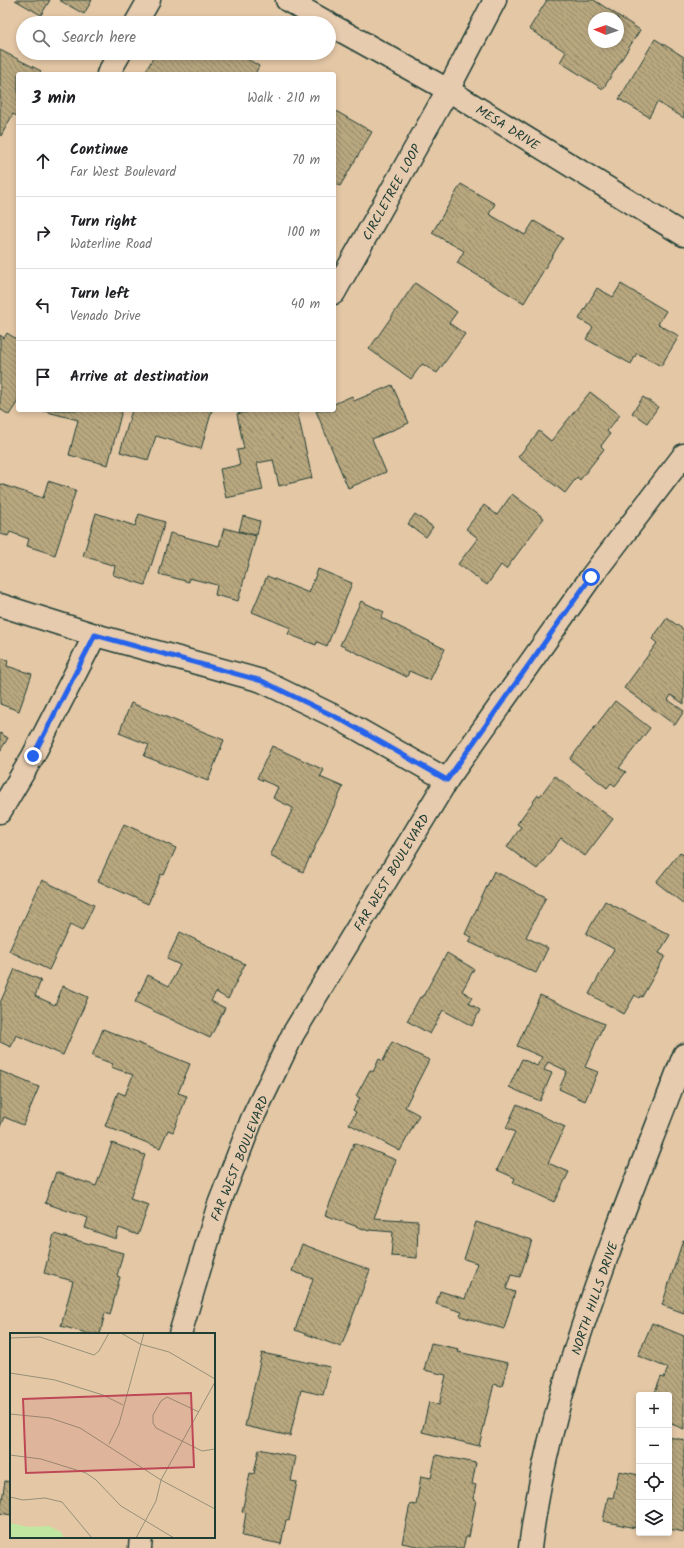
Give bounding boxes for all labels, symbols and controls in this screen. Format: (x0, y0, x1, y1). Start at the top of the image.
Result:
north arrow (588, 12, 624, 48)
search box (16, 16, 336, 60)
text: Search here (62, 26, 136, 50)
icon: search (30, 27, 52, 49)
text: 3 min (32, 85, 76, 112)
text: Walk · 210 m (247, 88, 320, 109)
street label: MESA DRIVE (471, 100, 544, 157)
text: Continue (70, 138, 128, 162)
street label: CIRCLETREE LOOP (357, 140, 428, 245)
icon: ahead (32, 150, 54, 172)
text: 70 m (292, 150, 320, 171)
text: Far West Boulevard (70, 162, 176, 183)
text: Turn right (70, 210, 137, 234)
icon: right (32, 222, 54, 244)
text: 100 m (287, 222, 320, 243)
text: Waterline Road (70, 234, 152, 255)
text: Turn left (70, 282, 130, 306)
icon: left (32, 294, 54, 316)
text: 40 m (291, 294, 320, 315)
text: Venado Drive (70, 306, 141, 327)
text: Arrive at destination (70, 365, 209, 389)
icon: arrive (32, 366, 54, 388)
route start (582, 568, 600, 586)
route end (24, 747, 42, 765)
street label: FAR WEST BOULEVARD (349, 810, 436, 936)
street label: FAR WEST BOULEVARD (206, 1093, 275, 1225)
street label: NORTH HILLS DRIVE (566, 1239, 625, 1358)
inset map (10, 1333, 215, 1538)
map controls (636, 1392, 672, 1536)
button: + (636, 1392, 672, 1428)
button: − (636, 1428, 672, 1464)
button: locate (636, 1464, 672, 1500)
button: layers (636, 1500, 672, 1536)

